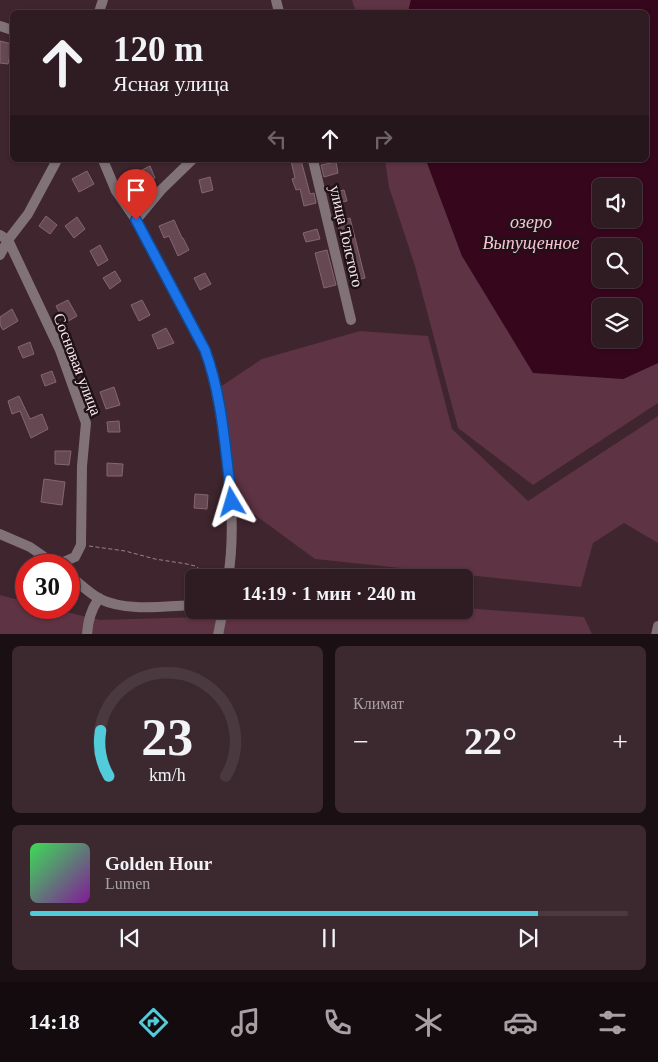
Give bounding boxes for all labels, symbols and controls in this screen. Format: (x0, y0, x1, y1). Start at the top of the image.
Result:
icon: ahead (30, 30, 95, 95)
text: 120 m (113, 30, 203, 69)
text: Ясная улица (113, 71, 229, 96)
icon: left (263, 125, 291, 153)
icon: ahead (316, 125, 344, 153)
icon: right (369, 125, 397, 153)
pin (115, 169, 157, 220)
icon: arrive (122, 176, 150, 204)
map controls (592, 178, 642, 348)
button: sound (592, 178, 642, 228)
street label: улица Толстого (326, 184, 366, 289)
water label: озеро Выпущенное (482, 212, 580, 253)
button: search (592, 238, 642, 288)
button: layers (592, 298, 642, 348)
street label: Сосновая улица (49, 311, 105, 418)
position arrow (205, 475, 257, 527)
speed limit sign: 30 (15, 554, 80, 619)
text: 14:19 · 1 мин · 240 m (242, 583, 416, 604)
text: Климат (353, 695, 404, 712)
text: 23 (142, 709, 194, 766)
text: 22° (464, 720, 517, 762)
text: − (353, 726, 369, 757)
text: + (612, 726, 628, 757)
text: km/h (149, 765, 186, 785)
text: Golden Hour (105, 853, 212, 874)
text: Lumen (105, 875, 150, 892)
icon: previous (116, 924, 144, 952)
icon: pause (315, 924, 343, 952)
icon: next (514, 924, 542, 952)
icon: directions (136, 1005, 171, 1040)
icon: music (228, 1005, 263, 1040)
icon: phone (320, 1005, 355, 1040)
icon: climate (411, 1005, 446, 1040)
icon: car (503, 1005, 538, 1040)
icon: filters (595, 1005, 630, 1040)
text: 14:18 (28, 1009, 80, 1034)

